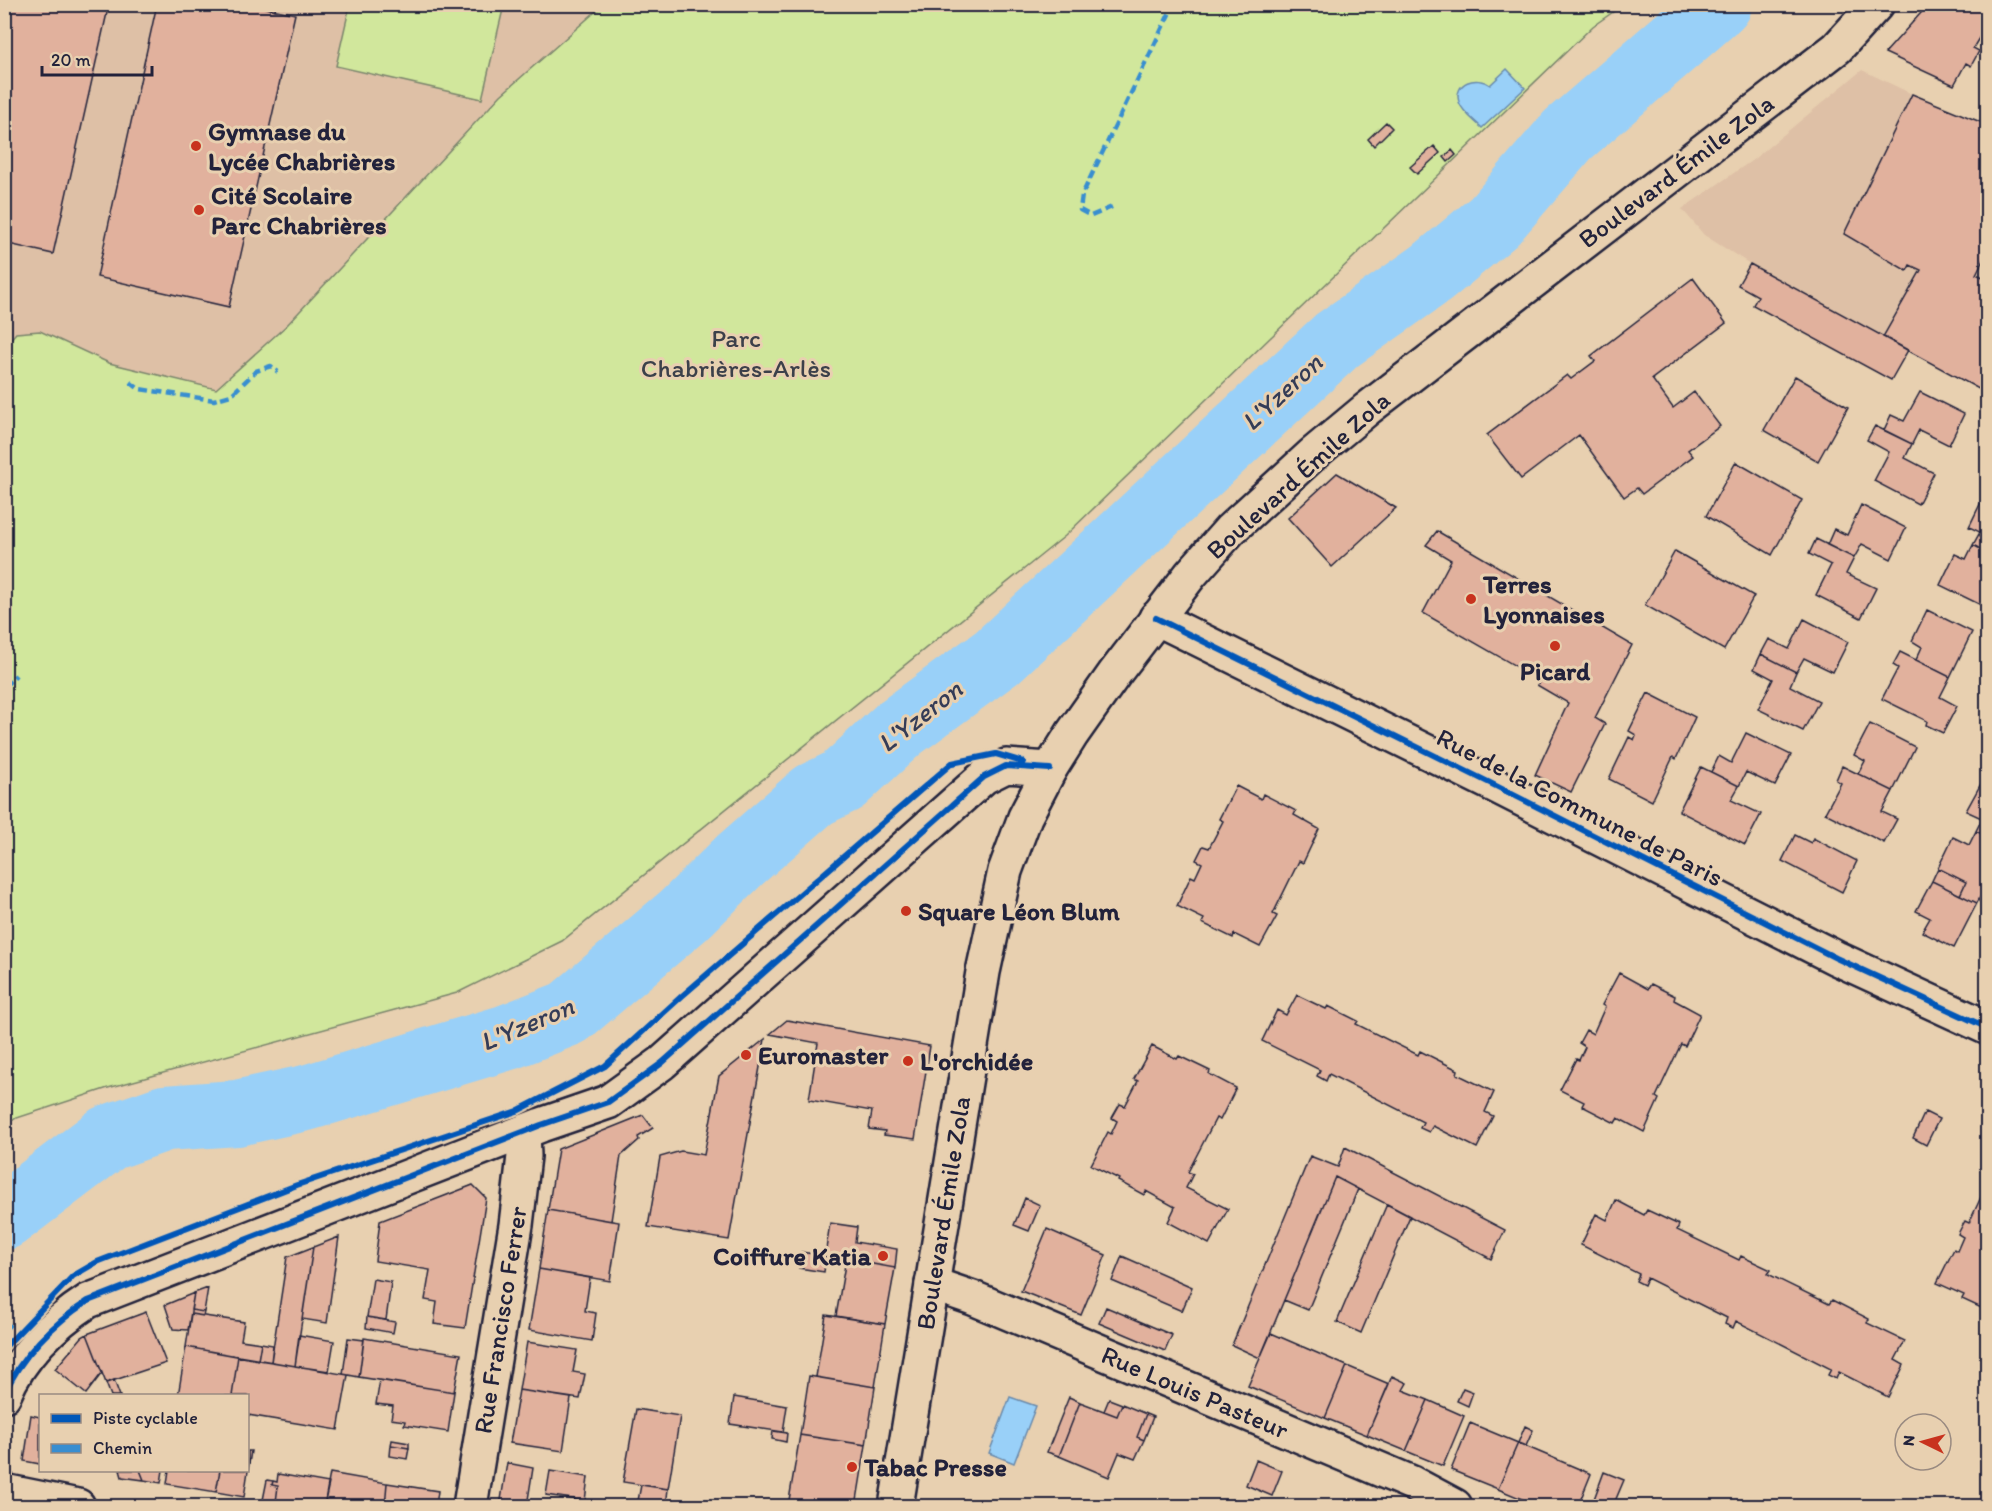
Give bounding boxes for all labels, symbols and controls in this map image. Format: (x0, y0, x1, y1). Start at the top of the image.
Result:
scale bar (42, 39, 152, 77)
text: 20 m (51, 49, 91, 71)
street label: Boulevard Émile Zola (1572, 87, 1780, 255)
place label: Gymnase du Lycée Chabrières (208, 115, 395, 177)
marker: Gymnase du Lycée Chabrières (189, 139, 203, 153)
place label: Cité Scolaire Parc Chabrières (211, 179, 387, 241)
marker: Cité Scolaire Parc Chabrières (192, 203, 206, 217)
park label: Parc Chabrières-Arlès (641, 322, 831, 384)
water label: L'Yzeron (1234, 345, 1329, 437)
street label: Boulevard Émile Zola (1200, 384, 1397, 566)
place label: Terres Lyonnaises (1482, 568, 1605, 630)
marker: Terres Lyonnaises (1464, 592, 1478, 606)
marker: Picard (1548, 639, 1562, 653)
place label: Picard (1520, 655, 1591, 687)
water label: L'Yzeron (871, 672, 969, 759)
street label: Rue de la Commune de Paris (1431, 721, 1729, 893)
place label: Square Léon Blum (918, 895, 1121, 927)
marker: Square Léon Blum (899, 904, 913, 918)
water label: L'Yzeron (475, 989, 579, 1058)
place label: Euromaster (758, 1039, 889, 1071)
place label: L'orchidée (920, 1045, 1033, 1077)
marker: Euromaster (739, 1048, 753, 1062)
marker: L'orchidée (901, 1054, 915, 1068)
street label: Boulevard Émile Zola (909, 1094, 977, 1332)
street label: Rue Francisco Ferrer (466, 1204, 534, 1436)
place label: Coiffure Katia (713, 1240, 871, 1272)
marker: Coiffure Katia (876, 1249, 890, 1263)
street label: Rue Louis Pasteur (1097, 1338, 1294, 1446)
legend (39, 1394, 249, 1472)
text: Piste cyclable (93, 1407, 198, 1429)
north arrow (1893, 1412, 1953, 1472)
text: N (1899, 1435, 1918, 1447)
text: Chemin (93, 1437, 152, 1459)
place label: Tabac Presse (863, 1451, 1007, 1483)
marker: Tabac Presse (845, 1460, 859, 1474)

